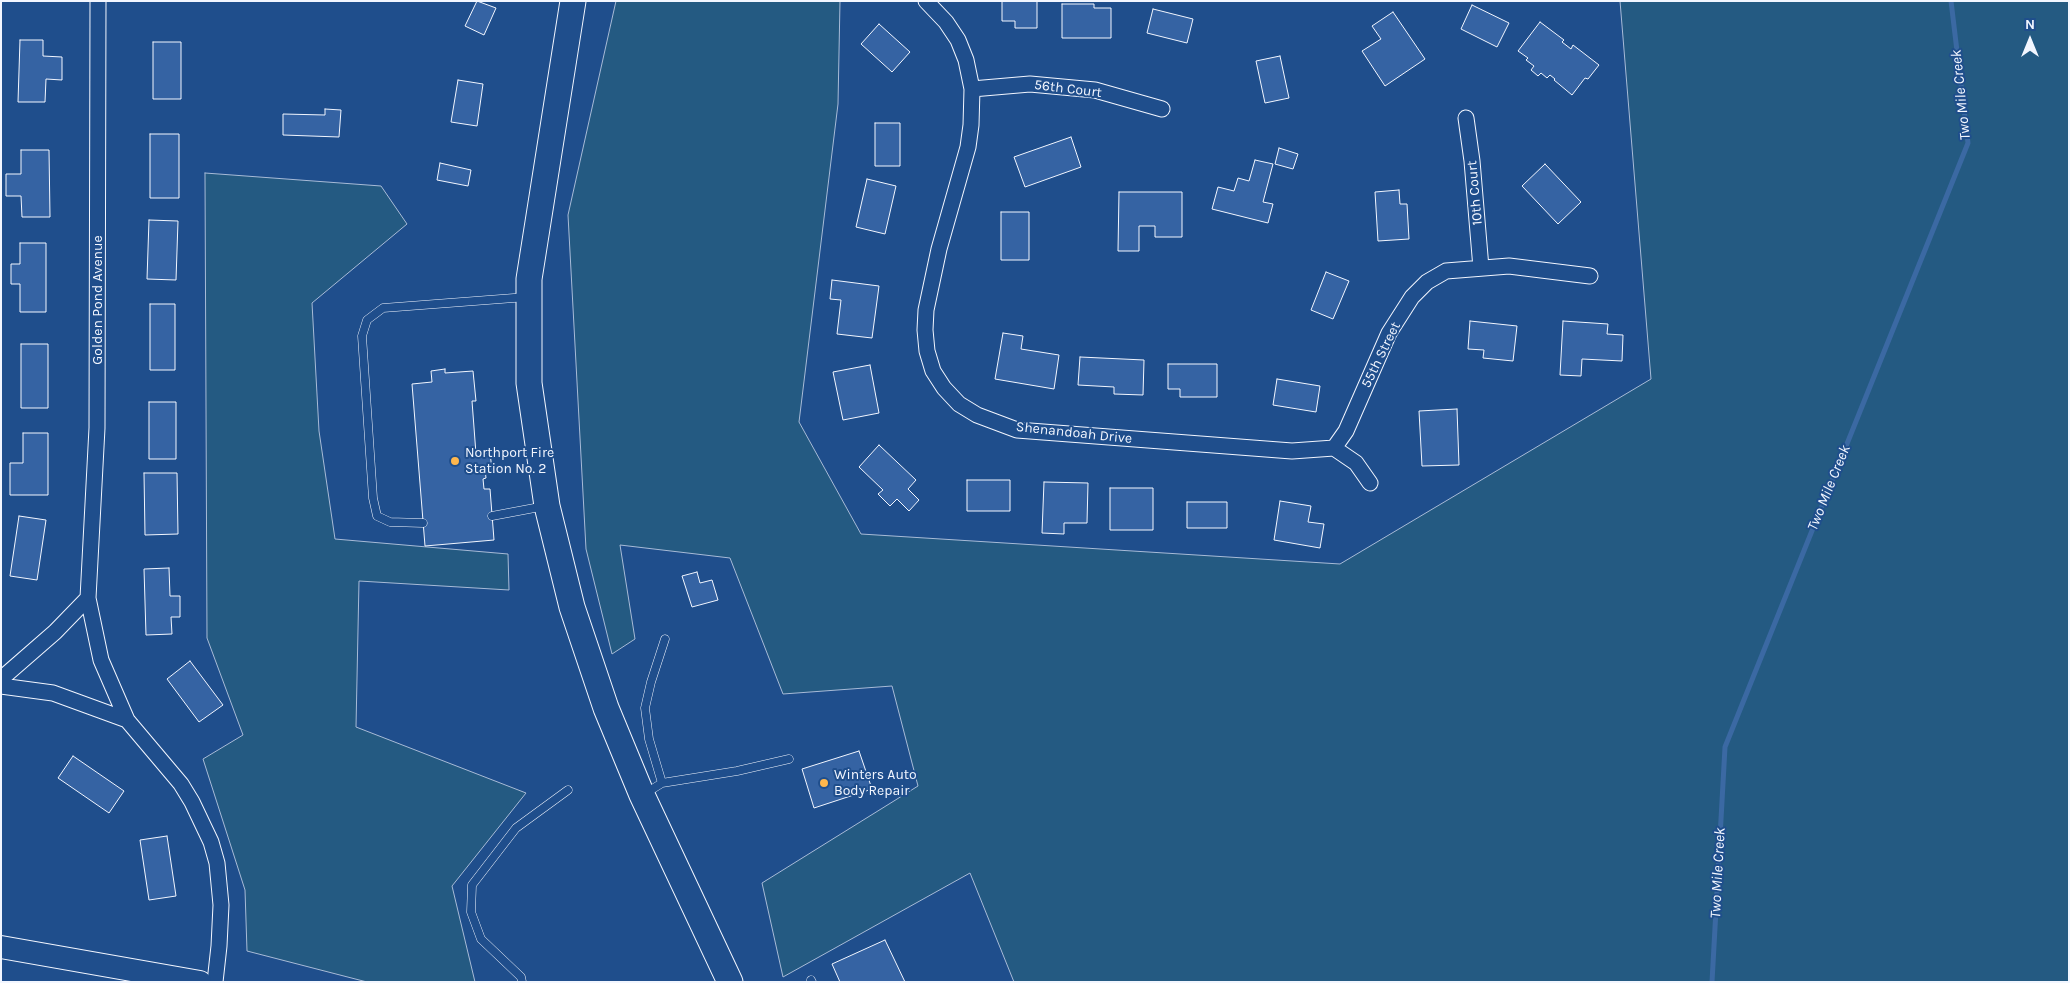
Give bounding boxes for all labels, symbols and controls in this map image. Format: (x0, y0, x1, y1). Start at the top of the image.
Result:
north arrow (2005, 15, 2055, 65)
text: N (2025, 16, 2035, 33)
water label: Two Mile Creek (1947, 49, 1975, 141)
street label: 56th Court (1033, 77, 1103, 101)
street label: 10th Court (1464, 160, 1486, 226)
street label: Golden Pond Avenue (90, 235, 106, 365)
street label: 55th Street (1358, 319, 1404, 391)
street label: Shenandoah Drive (1015, 419, 1133, 447)
water label: Two Mile Creek (1804, 442, 1854, 534)
place label: Northport Fire Station No. 2 (465, 445, 554, 478)
marker: Northport Fire Station No. 2 (449, 455, 461, 467)
place label: Winters Auto Body Repair (834, 767, 917, 800)
marker: Winters Auto Body Repair (818, 777, 830, 789)
water label: Two Mile Creek (1707, 827, 1729, 919)

